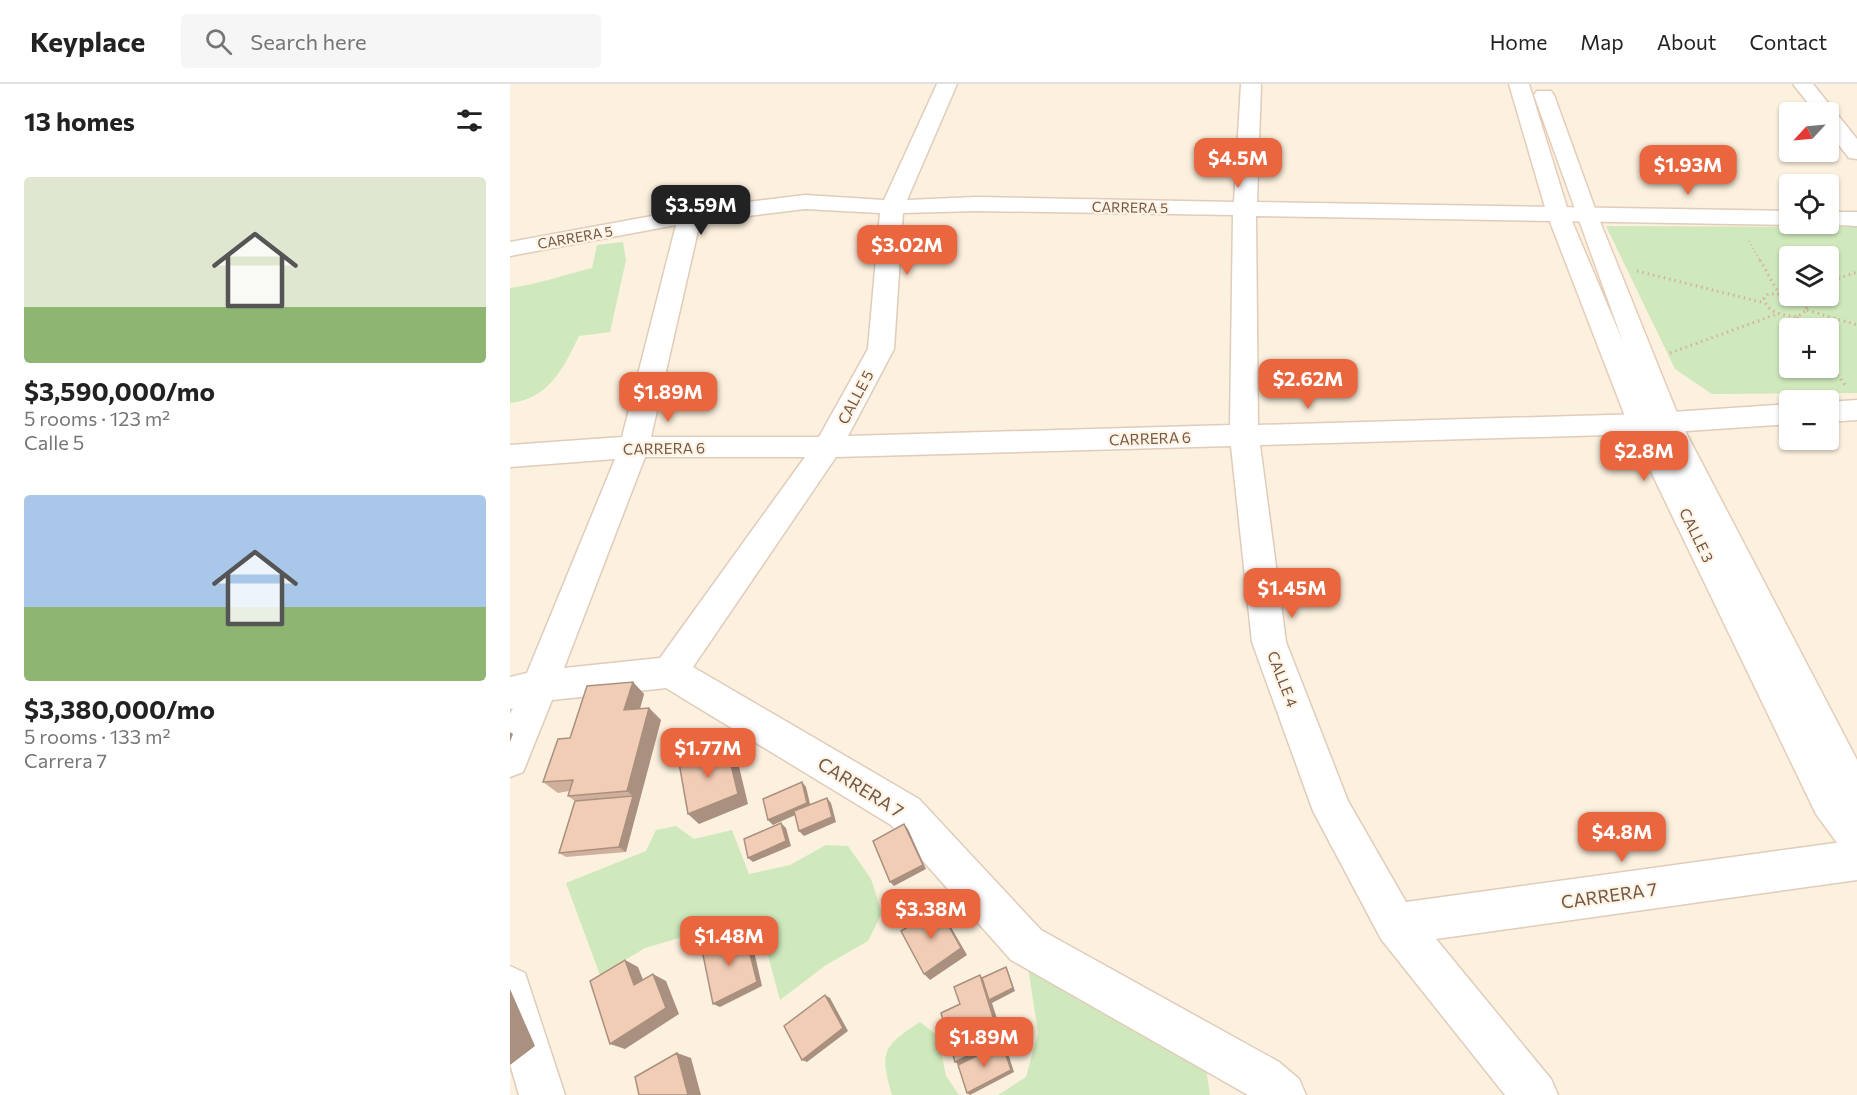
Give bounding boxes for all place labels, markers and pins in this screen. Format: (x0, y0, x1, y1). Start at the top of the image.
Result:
pin: $4.5M (1196, 138, 1280, 189)
pin: $1.93M (1639, 145, 1737, 196)
pin: $3.59M (652, 185, 750, 236)
pin: $3.02M (858, 225, 956, 276)
pin: $2.62M (1259, 359, 1357, 410)
pin: $1.89M (619, 372, 717, 423)
pin: $2.8M (1602, 431, 1686, 482)
pin: $1.45M (1243, 568, 1341, 619)
pin: $1.77M (659, 728, 757, 779)
pin: $4.8M (1580, 812, 1664, 863)
pin: $3.38M (882, 889, 980, 940)
pin: $1.48M (680, 916, 778, 967)
pin: $1.89M (935, 1017, 1033, 1068)

